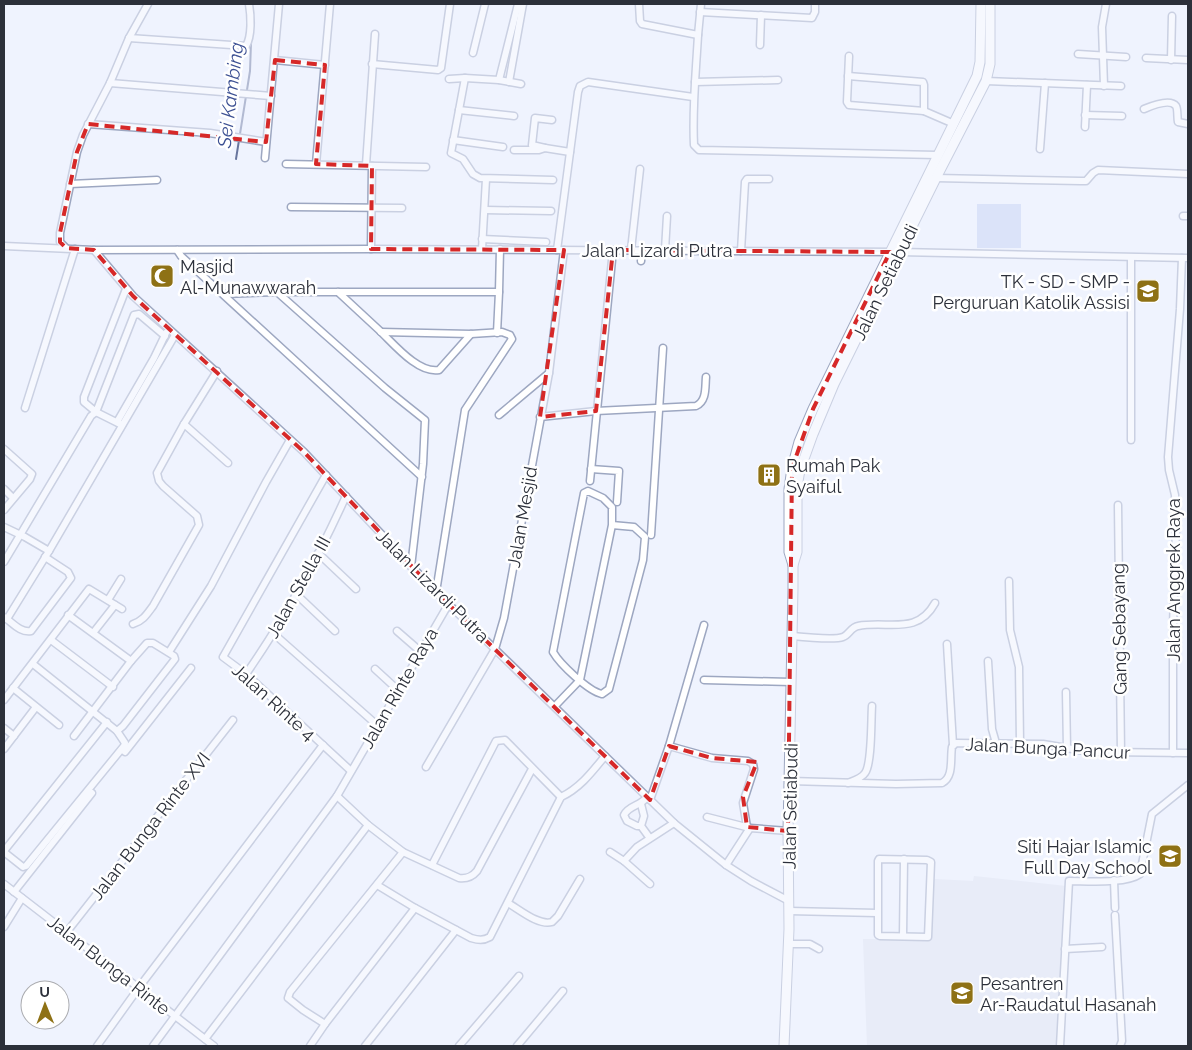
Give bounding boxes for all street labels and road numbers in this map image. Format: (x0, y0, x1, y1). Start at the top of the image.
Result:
street label: Jalan Setiabudi (848, 221, 922, 343)
street label: Jalan Lizardi Putra (582, 240, 732, 261)
street label: Jalan Mesjid (503, 465, 541, 569)
street label: Jalan Anggrek Raya (1163, 498, 1184, 662)
street label: Jalan Lizardi Putra (372, 525, 494, 647)
street label: Jalan Stella III (261, 533, 335, 641)
street label: Gang Sebayang (1107, 563, 1131, 695)
street label: Jalan Rinte Raya (356, 624, 442, 752)
street label: Jalan Rinte 4 (228, 659, 320, 745)
street label: Jalan Bunga Pancur (965, 733, 1132, 763)
street label: Jalan Setiabudi (778, 743, 802, 869)
street label: Jalan Bunga Rinte XVI (86, 748, 214, 904)
street label: Jalan Bunga Rinte (44, 911, 175, 1019)

